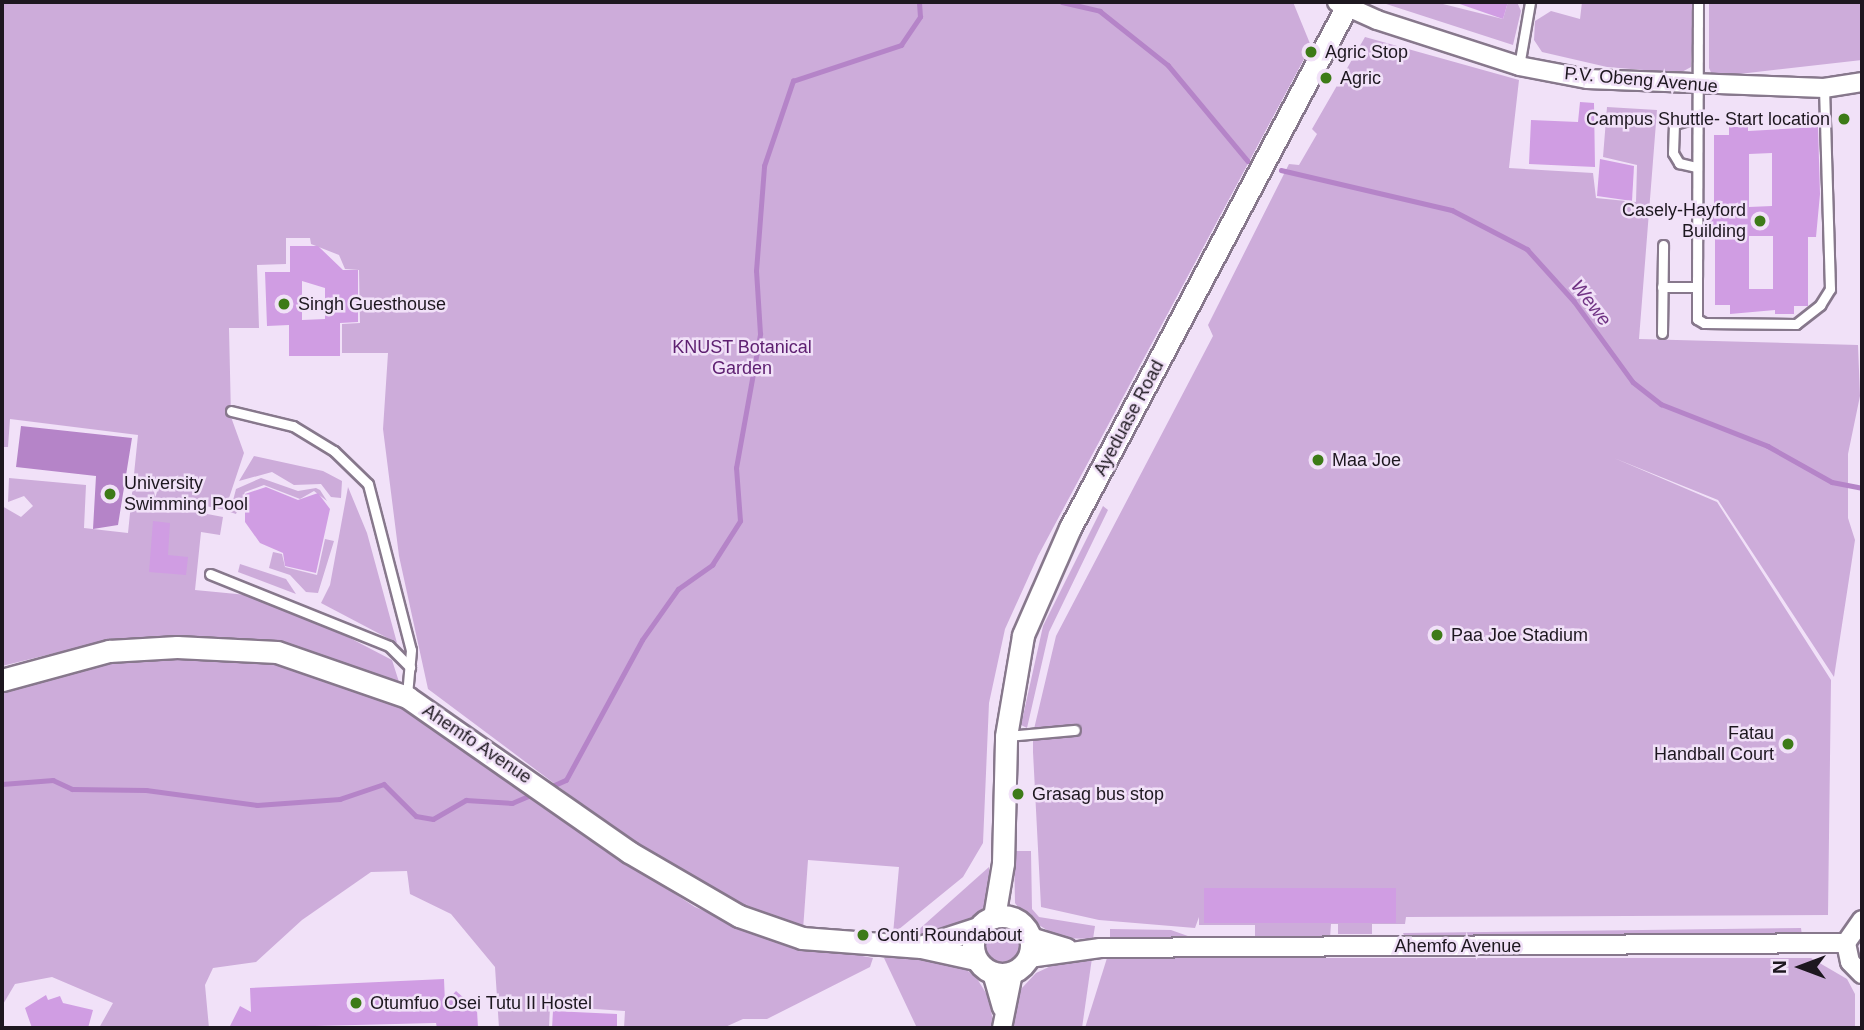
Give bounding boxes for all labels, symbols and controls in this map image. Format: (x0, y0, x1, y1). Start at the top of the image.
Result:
place label: Agric Stop (1325, 41, 1408, 63)
marker: Agric Stop (1303, 44, 1319, 60)
street label: P.V. Obeng Avenue (1563, 62, 1719, 98)
place label: Agric (1340, 67, 1381, 89)
marker: Agric (1318, 70, 1334, 86)
place label: Campus Shuttle- Start location (1586, 108, 1830, 130)
marker: Campus Shuttle- Start location (1836, 111, 1852, 127)
place label: Casely-Hayford Building (1622, 200, 1746, 242)
marker: Casely-Hayford Building (1752, 213, 1768, 229)
water label: Wewe (1566, 275, 1616, 331)
place label: Singh Guesthouse (298, 293, 446, 315)
marker: Singh Guesthouse (276, 296, 292, 312)
park label: KNUST Botanical Garden (672, 337, 812, 380)
street label: Ayeduase Road (1089, 357, 1169, 479)
place label: Maa Joe (1332, 449, 1401, 471)
marker: Maa Joe (1310, 452, 1326, 468)
place label: University Swimming Pool (124, 473, 248, 516)
marker: University Swimming Pool (102, 486, 118, 502)
place label: Paa Joe Stadium (1451, 624, 1588, 646)
marker: Paa Joe Stadium (1429, 627, 1445, 643)
street label: Ahemfo Avenue (418, 699, 536, 789)
place label: Fatau Handball Court (1654, 723, 1774, 766)
marker: Fatau Handball Court (1780, 736, 1796, 752)
place label: Grasag bus stop (1032, 783, 1164, 805)
marker: Grasag bus stop (1010, 786, 1026, 802)
place label: Conti Roundabout (877, 924, 1022, 946)
marker: Conti Roundabout (855, 927, 871, 943)
north arrow (1766, 932, 1836, 1002)
street label: Ahemfo Avenue (1394, 935, 1522, 957)
text: N (1769, 960, 1790, 974)
place label: Otumfuo Osei Tutu II Hostel (370, 992, 592, 1014)
marker: Otumfuo Osei Tutu II Hostel (348, 995, 364, 1011)

